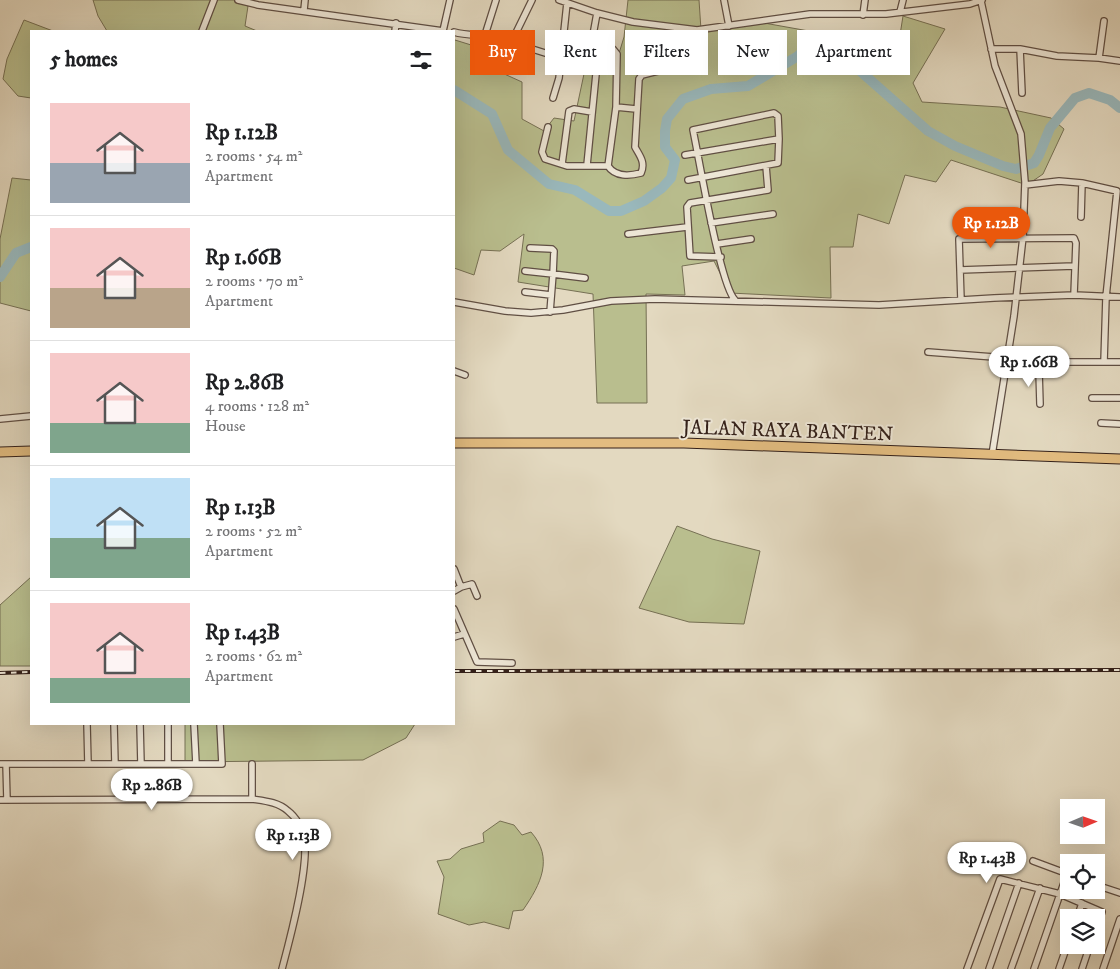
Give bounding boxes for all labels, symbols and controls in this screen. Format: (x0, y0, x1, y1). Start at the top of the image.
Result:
chip: Buy (470, 30, 535, 75)
chip: Rent (545, 30, 615, 75)
chip: Filters (625, 30, 708, 75)
chip: New (718, 30, 787, 75)
chip: Apartment (797, 30, 910, 75)
icon: filters (407, 46, 435, 74)
text: 5 homes (50, 47, 118, 73)
text: Rp 1.12B (205, 120, 278, 146)
icon: home (90, 123, 150, 183)
text: 2 rooms · 54 m² (205, 146, 302, 166)
text: Apartment (205, 166, 273, 186)
pin: Rp 1.12B (939, 206, 1043, 249)
text: Rp 1.12B (963, 213, 1019, 233)
text: Rp 1.66B (205, 245, 282, 271)
icon: home (90, 248, 150, 308)
text: 2 rooms · 70 m² (205, 271, 303, 291)
text: Apartment (205, 291, 273, 311)
pin: Rp 1.66B (977, 346, 1081, 388)
text: Rp 1.66B (1000, 352, 1058, 372)
text: Rp 2.86B (205, 370, 284, 396)
icon: home (90, 373, 150, 433)
text: 4 rooms · 128 m² (205, 396, 309, 416)
street label: JALAN RAYA BANTEN (680, 415, 894, 448)
text: House (205, 416, 246, 436)
text: Rp 1.13B (205, 495, 276, 521)
icon: home (90, 498, 150, 558)
text: 2 rooms · 52 m² (205, 521, 302, 541)
text: Apartment (205, 541, 273, 561)
text: Rp 1.43B (205, 620, 280, 646)
icon: home (90, 623, 150, 683)
text: 2 rooms · 62 m² (205, 646, 302, 666)
text: Apartment (205, 666, 273, 686)
pin: Rp 2.86B (100, 768, 204, 811)
text: Rp 2.86B (122, 775, 182, 795)
north arrow (1060, 799, 1105, 844)
map controls (1060, 799, 1105, 954)
pin: Rp 1.13B (241, 818, 345, 861)
text: Rp 1.13B (266, 825, 320, 845)
pin: Rp 1.43B (935, 842, 1039, 884)
text: Rp 1.43B (958, 848, 1016, 868)
button: locate (1060, 854, 1105, 899)
button: layers (1060, 909, 1105, 954)

